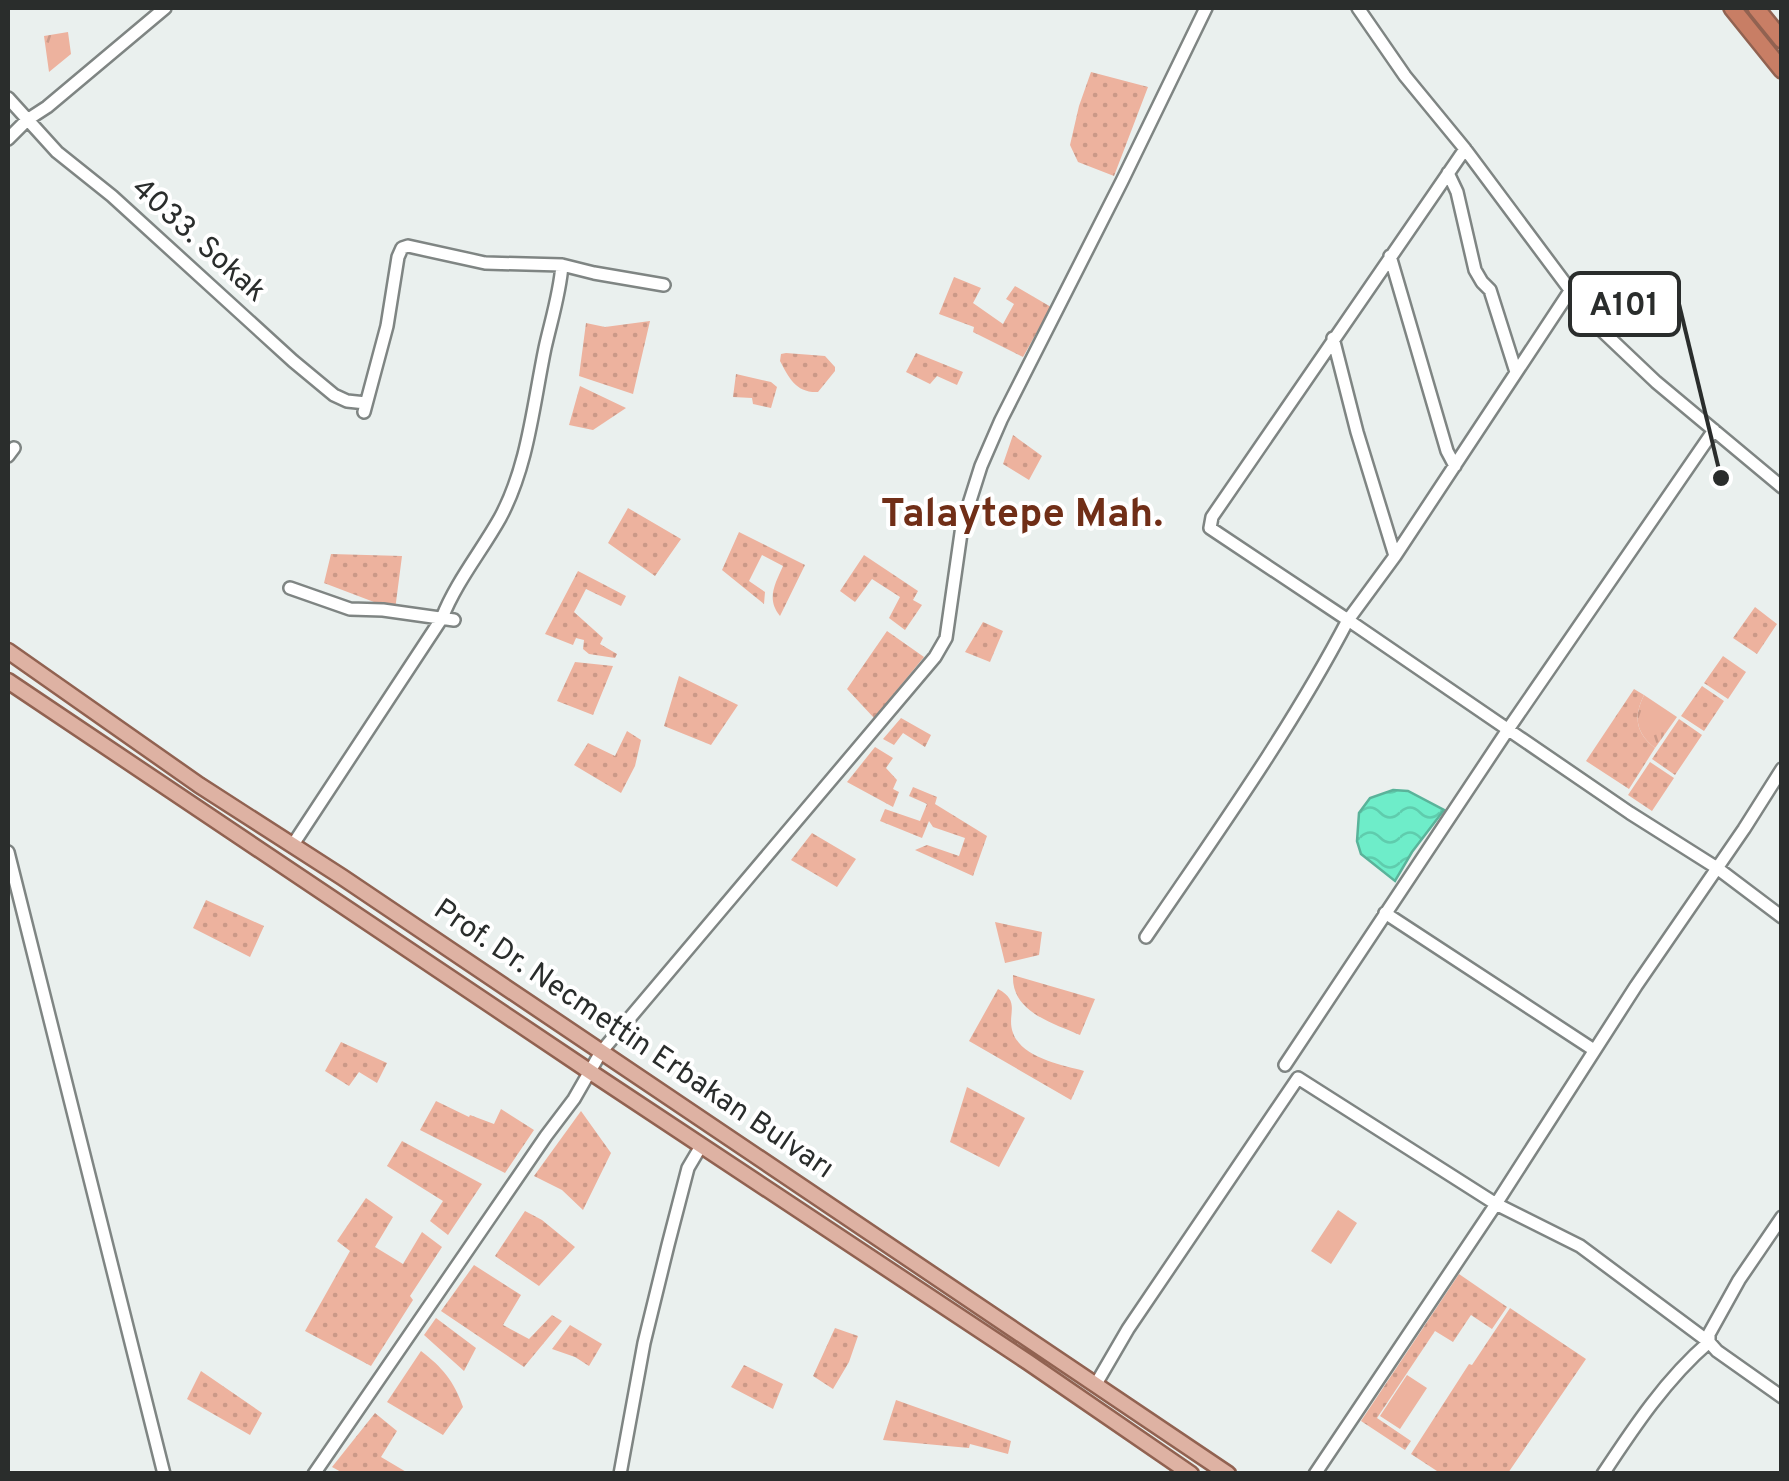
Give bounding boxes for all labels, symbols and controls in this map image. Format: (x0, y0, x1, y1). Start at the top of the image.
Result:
street label: 4033. Sokak (123, 171, 273, 311)
callout: A101 (1570, 273, 1679, 335)
text: A101 (1589, 287, 1659, 327)
district label: Talaytepe Mah. (881, 491, 1163, 541)
street label: Prof. Dr. Necmettin Erbakan Bulvarı (426, 892, 840, 1188)

